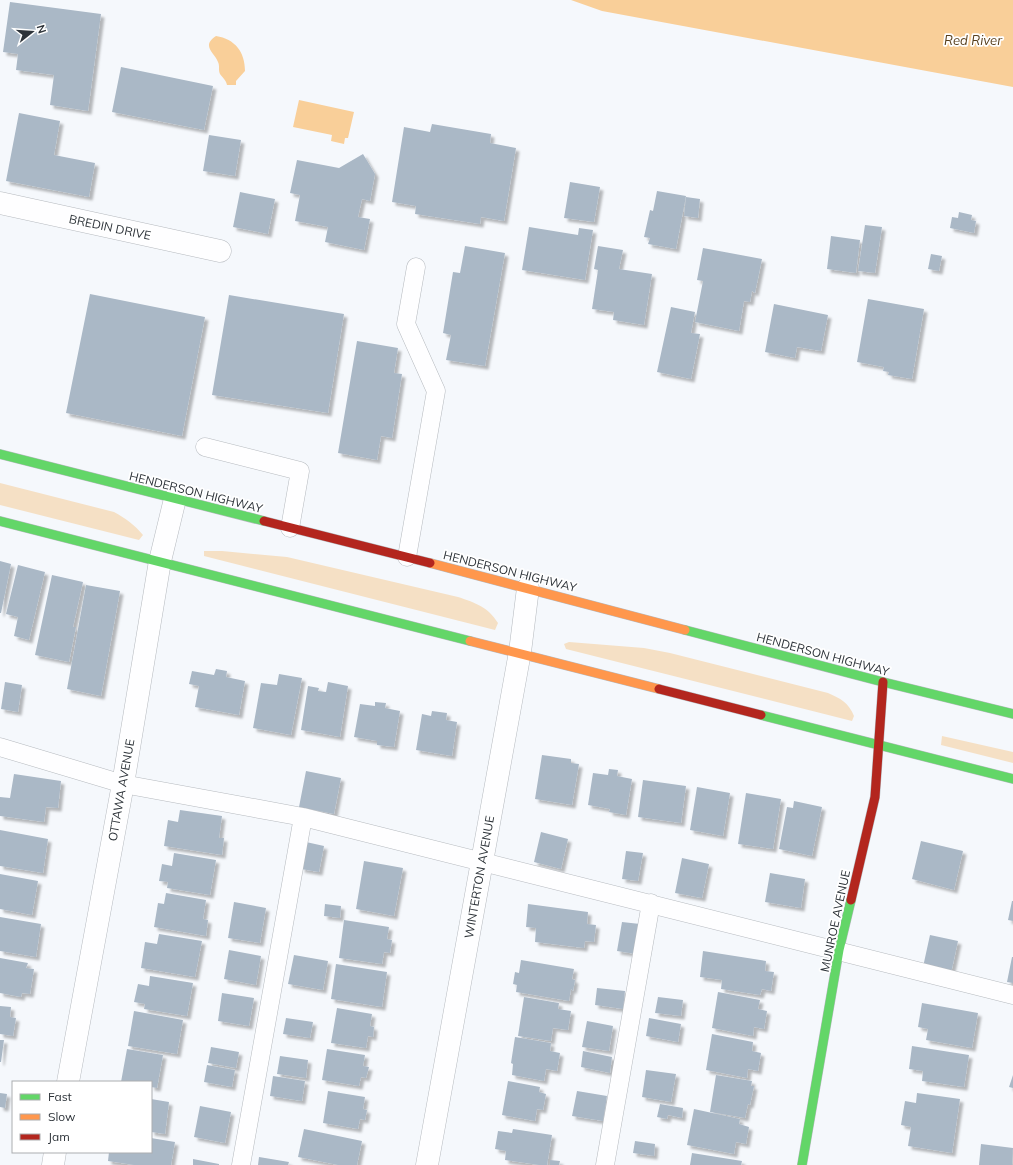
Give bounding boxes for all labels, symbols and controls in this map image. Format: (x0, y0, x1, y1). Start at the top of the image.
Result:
north arrow (12, 12, 52, 52)
text: N (34, 23, 49, 35)
water label: Red River (944, 32, 1003, 48)
street label: BREDIN DRIVE (68, 211, 152, 243)
street label: HENDERSON HIGHWAY (128, 468, 265, 516)
street label: HENDERSON HIGHWAY (442, 547, 579, 595)
street label: HENDERSON HIGHWAY (755, 629, 892, 679)
street label: OTTAWA AVENUE (105, 738, 137, 842)
street label: WINTERTON AVENUE (461, 815, 497, 939)
street label: MUNROE AVENUE (817, 869, 853, 973)
legend (12, 1081, 152, 1153)
text: Fast (48, 1089, 72, 1104)
text: Slow (48, 1109, 76, 1124)
text: Jam (48, 1129, 70, 1144)

